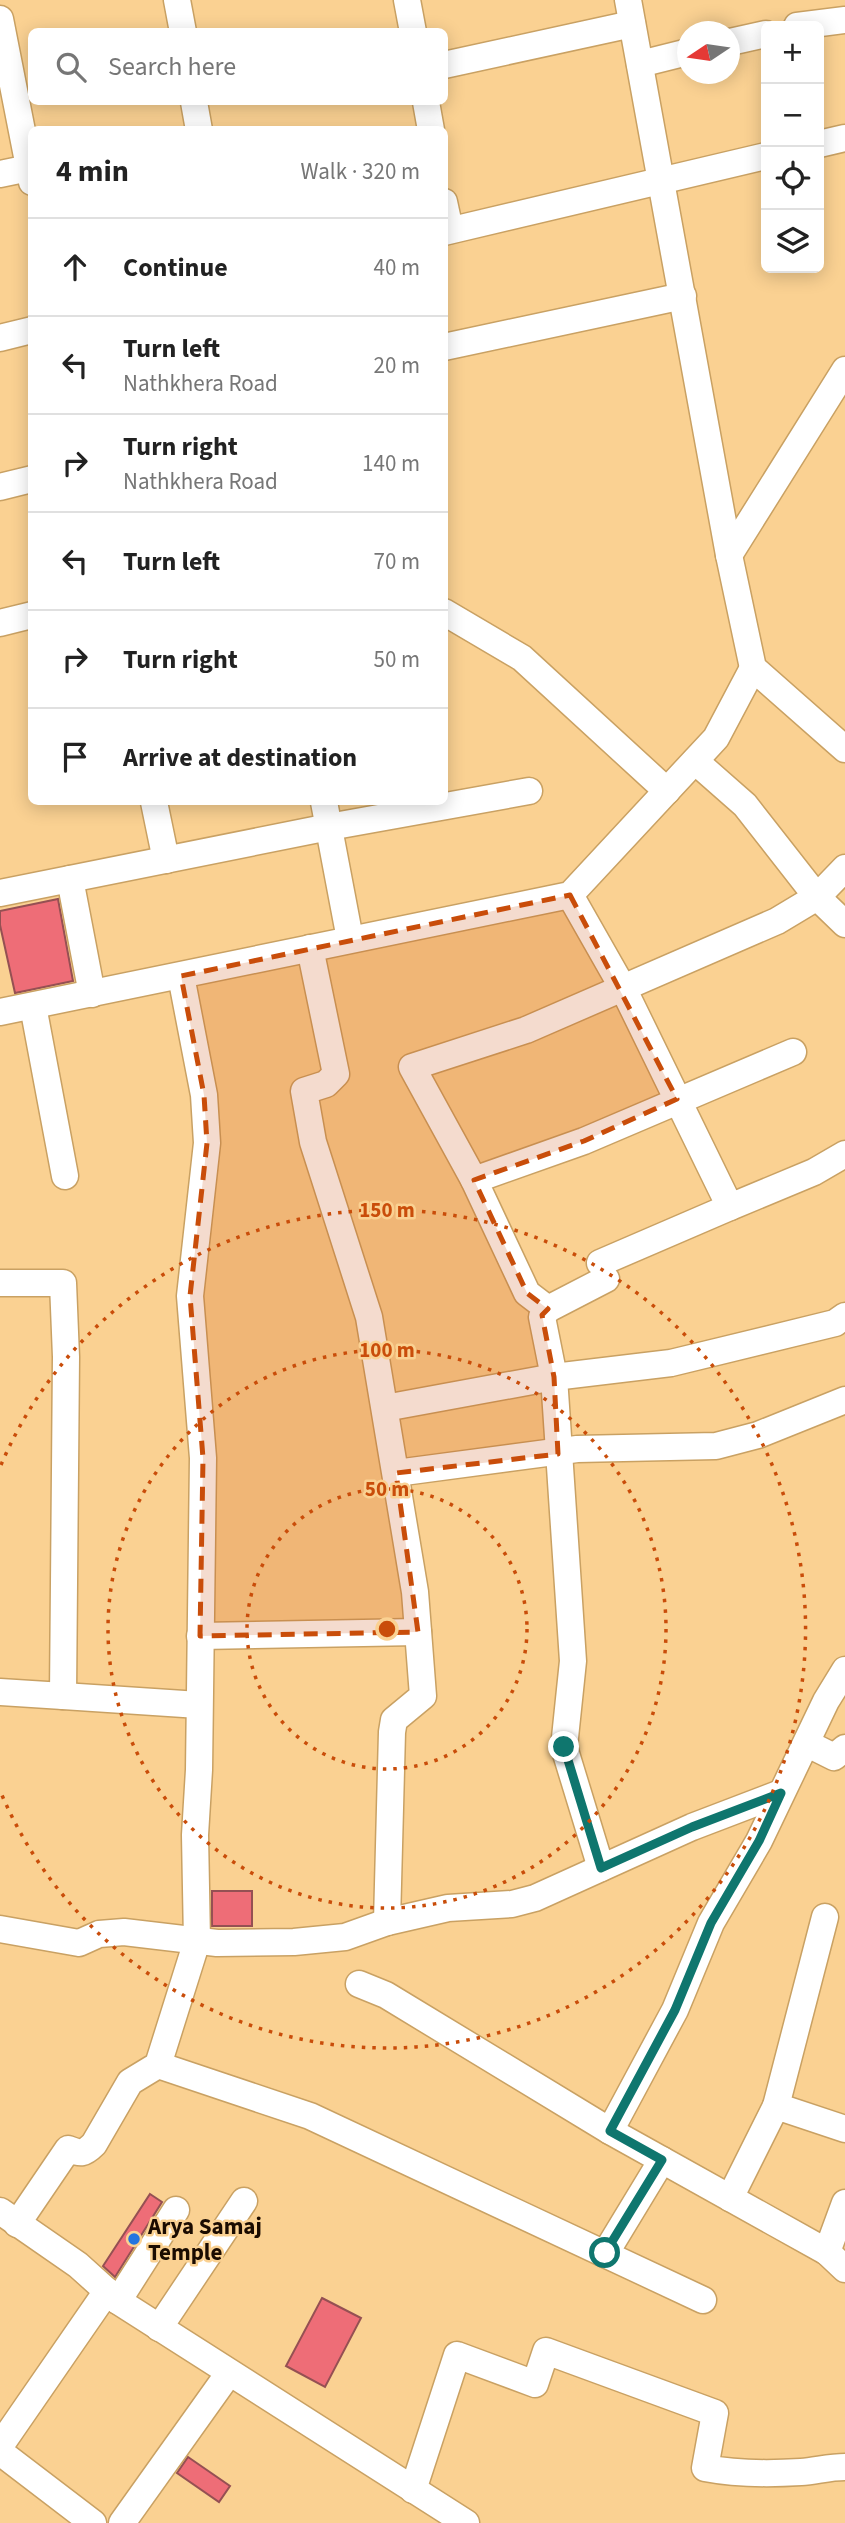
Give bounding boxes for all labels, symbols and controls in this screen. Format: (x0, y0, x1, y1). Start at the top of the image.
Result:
north arrow (677, 21, 740, 84)
map controls (761, 21, 824, 273)
button: + (761, 21, 824, 84)
search box (28, 28, 448, 105)
icon: search (52, 48, 90, 86)
text: Search here (108, 48, 236, 85)
button: − (761, 84, 824, 147)
button: locate (761, 147, 824, 210)
text: 4 min (56, 150, 129, 193)
text: Walk · 320 m (301, 155, 420, 188)
button: layers (761, 210, 824, 273)
icon: ahead (56, 248, 94, 286)
text: Continue (123, 249, 228, 286)
text: 40 m (373, 251, 420, 284)
text: Turn left (123, 330, 220, 367)
icon: left (56, 346, 94, 384)
text: 20 m (373, 349, 420, 382)
text: Nathkhera Road (123, 367, 278, 400)
text: Turn right (123, 428, 238, 465)
icon: right (56, 444, 94, 482)
text: 140 m (362, 447, 420, 480)
text: Nathkhera Road (123, 465, 278, 498)
icon: left (56, 542, 94, 580)
text: Turn left (123, 543, 220, 580)
text: 70 m (373, 545, 420, 578)
icon: right (56, 640, 94, 678)
text: Turn right (123, 641, 238, 678)
text: 50 m (373, 643, 420, 676)
icon: arrive (56, 738, 94, 776)
text: Arrive at destination (123, 739, 357, 776)
text: 150 m (359, 1195, 415, 1225)
text: 100 m (359, 1335, 415, 1365)
text: 50 m (365, 1474, 409, 1504)
centre of rings (375, 1617, 399, 1641)
route end (548, 1731, 579, 1762)
place label: Arya Samaj Temple (147, 2210, 262, 2269)
marker: Arya Samaj Temple (126, 2231, 142, 2247)
route start (589, 2237, 620, 2268)

